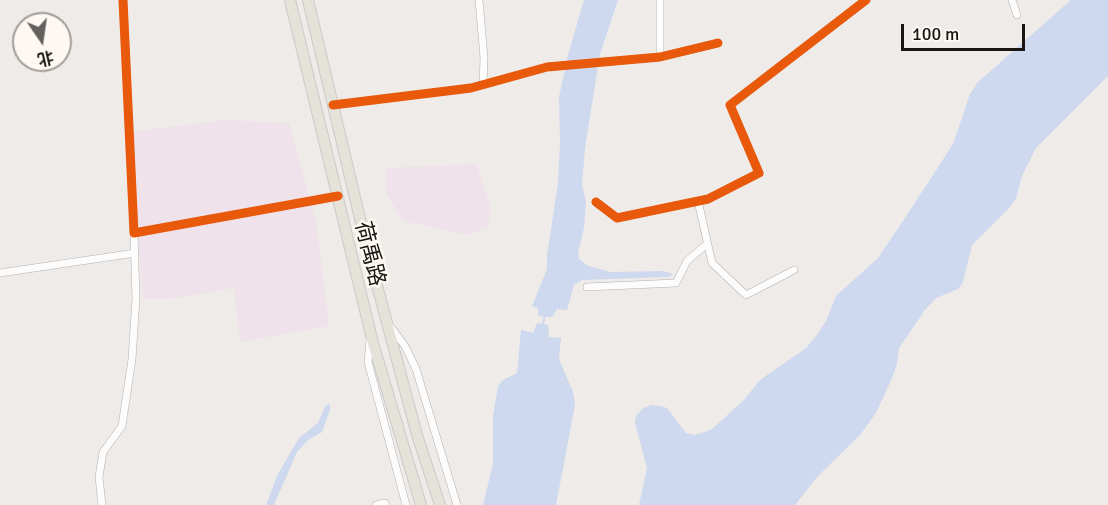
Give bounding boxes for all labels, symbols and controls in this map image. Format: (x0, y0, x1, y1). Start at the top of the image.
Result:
north arrow (12, 12, 72, 72)
scale bar (904, 12, 1028, 50)
text: 100 m (912, 23, 959, 45)
text: 北 (36, 46, 56, 69)
street label: 荷禹路 (348, 219, 390, 289)

